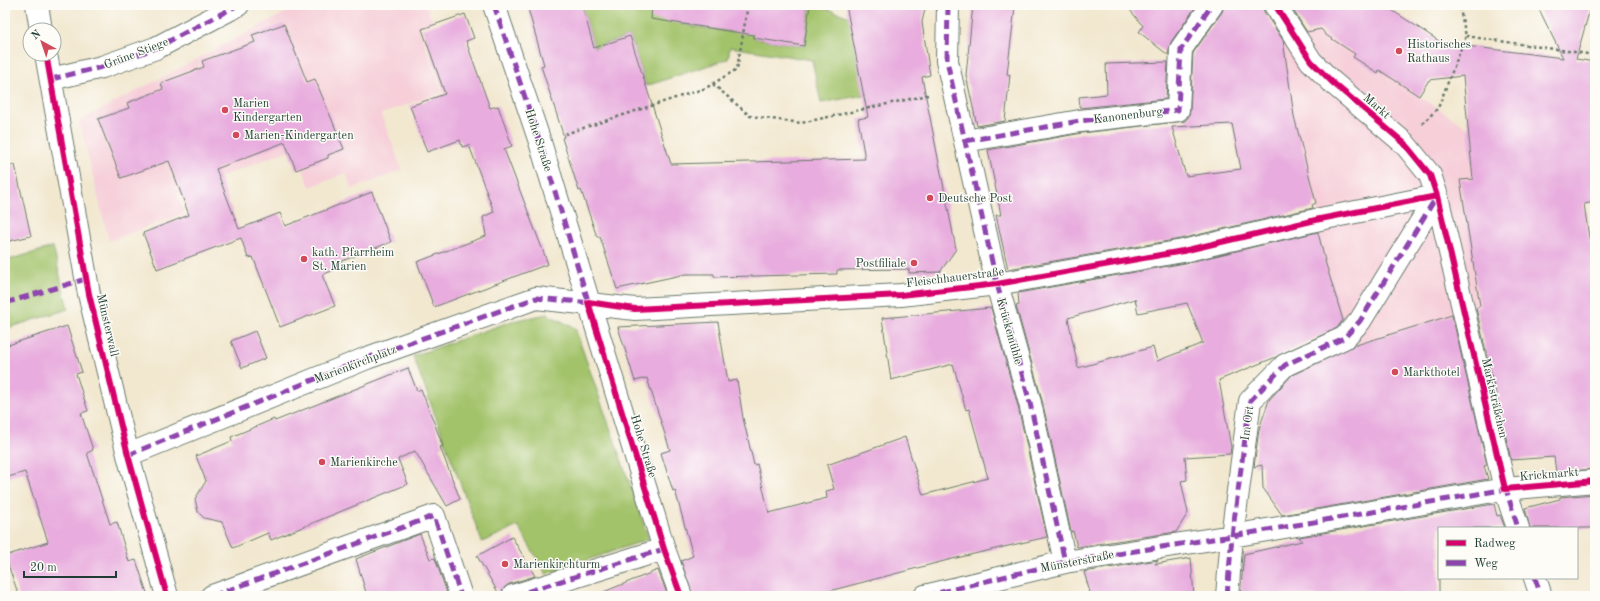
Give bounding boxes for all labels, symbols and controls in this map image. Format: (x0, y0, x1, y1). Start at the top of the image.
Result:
north arrow (22, 22, 62, 62)
text: N (30, 28, 44, 42)
street label: Grüne Stiege (103, 36, 171, 72)
place label: Historisches Rathaus (1407, 39, 1471, 65)
marker: Historisches Rathaus (1394, 46, 1404, 56)
street label: Markt (1361, 92, 1392, 122)
place label: Marien Kindergarten (233, 98, 303, 124)
marker: Marien Kindergarten (220, 105, 230, 115)
street label: Kanonenburg (1093, 106, 1164, 126)
street label: Hohe Straße (522, 107, 554, 174)
marker: Marien-Kindergarten (231, 130, 241, 140)
place label: Marien-Kindergarten (244, 130, 354, 142)
marker: Deutsche Post (925, 193, 935, 203)
place label: Deutsche Post (938, 193, 1012, 205)
place label: kath. Pfarrheim St. Marien (312, 247, 395, 273)
marker: kath. Pfarrheim St. Marien (299, 254, 309, 264)
place label: Postfiliale (856, 258, 906, 270)
marker: Postfiliale (909, 258, 919, 268)
street label: Fleischhauerstraße (906, 266, 1005, 290)
street label: Münsterwall (94, 293, 120, 358)
street label: Krückemühle (994, 297, 1024, 366)
street label: Marienkirchplatz (313, 344, 398, 386)
street label: Marktsträßchen (1479, 357, 1509, 440)
marker: Markthotel (1390, 367, 1400, 377)
place label: Markthotel (1403, 367, 1460, 379)
street label: Im Ort (1240, 405, 1256, 441)
street label: Hohe Straße (628, 413, 658, 480)
marker: Marienkirche (317, 457, 327, 467)
place label: Marienkirche (330, 457, 398, 469)
street label: Krickmarkt (1519, 466, 1579, 484)
legend (1438, 527, 1578, 579)
text: Radweg (1474, 538, 1516, 550)
street label: Münsterstraße (1039, 549, 1116, 575)
scale bar (24, 553, 116, 579)
text: Weg (1474, 558, 1498, 570)
marker: Marienkirchturm (500, 559, 510, 569)
place label: Marienkirchturm (513, 559, 601, 571)
text: 20 m (30, 562, 57, 574)

